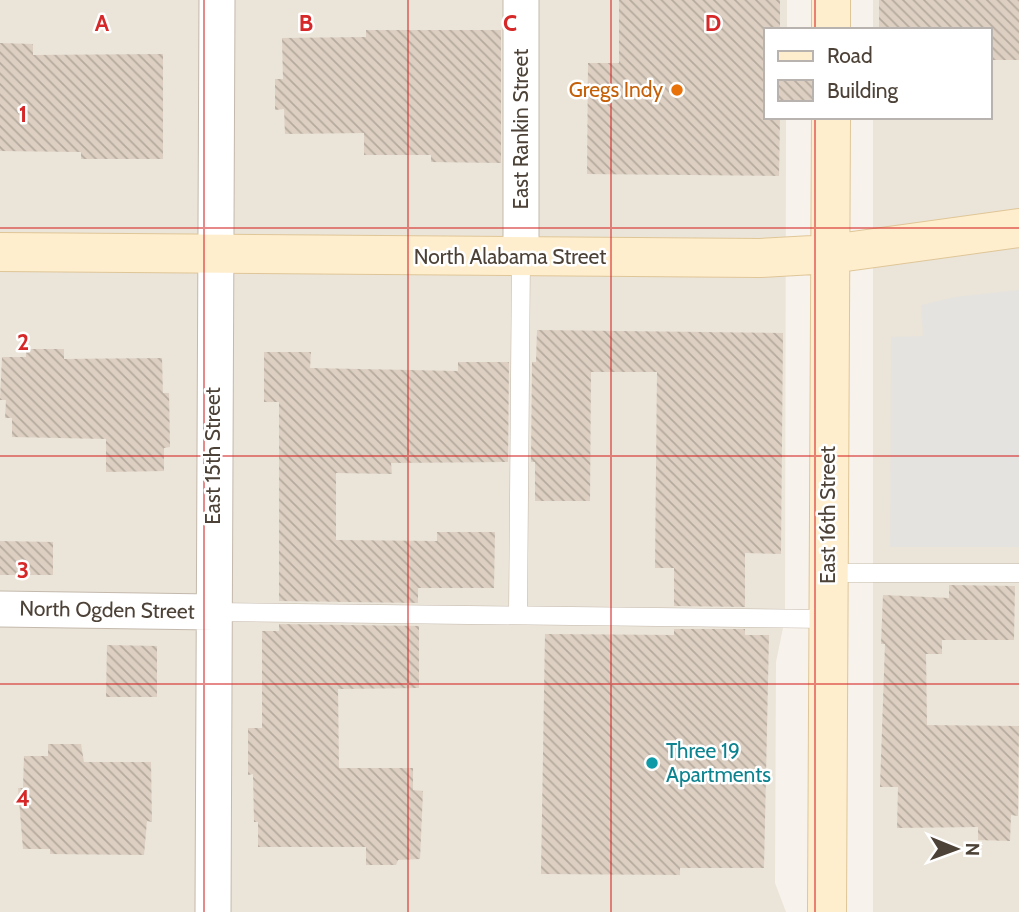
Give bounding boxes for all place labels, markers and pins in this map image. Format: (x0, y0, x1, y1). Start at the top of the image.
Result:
place label: Gregs Indy (569, 77, 663, 102)
marker: Gregs Indy (669, 82, 685, 98)
place label: Three 19 Apartments (666, 738, 771, 787)
marker: Three 19 Apartments (644, 755, 660, 771)

